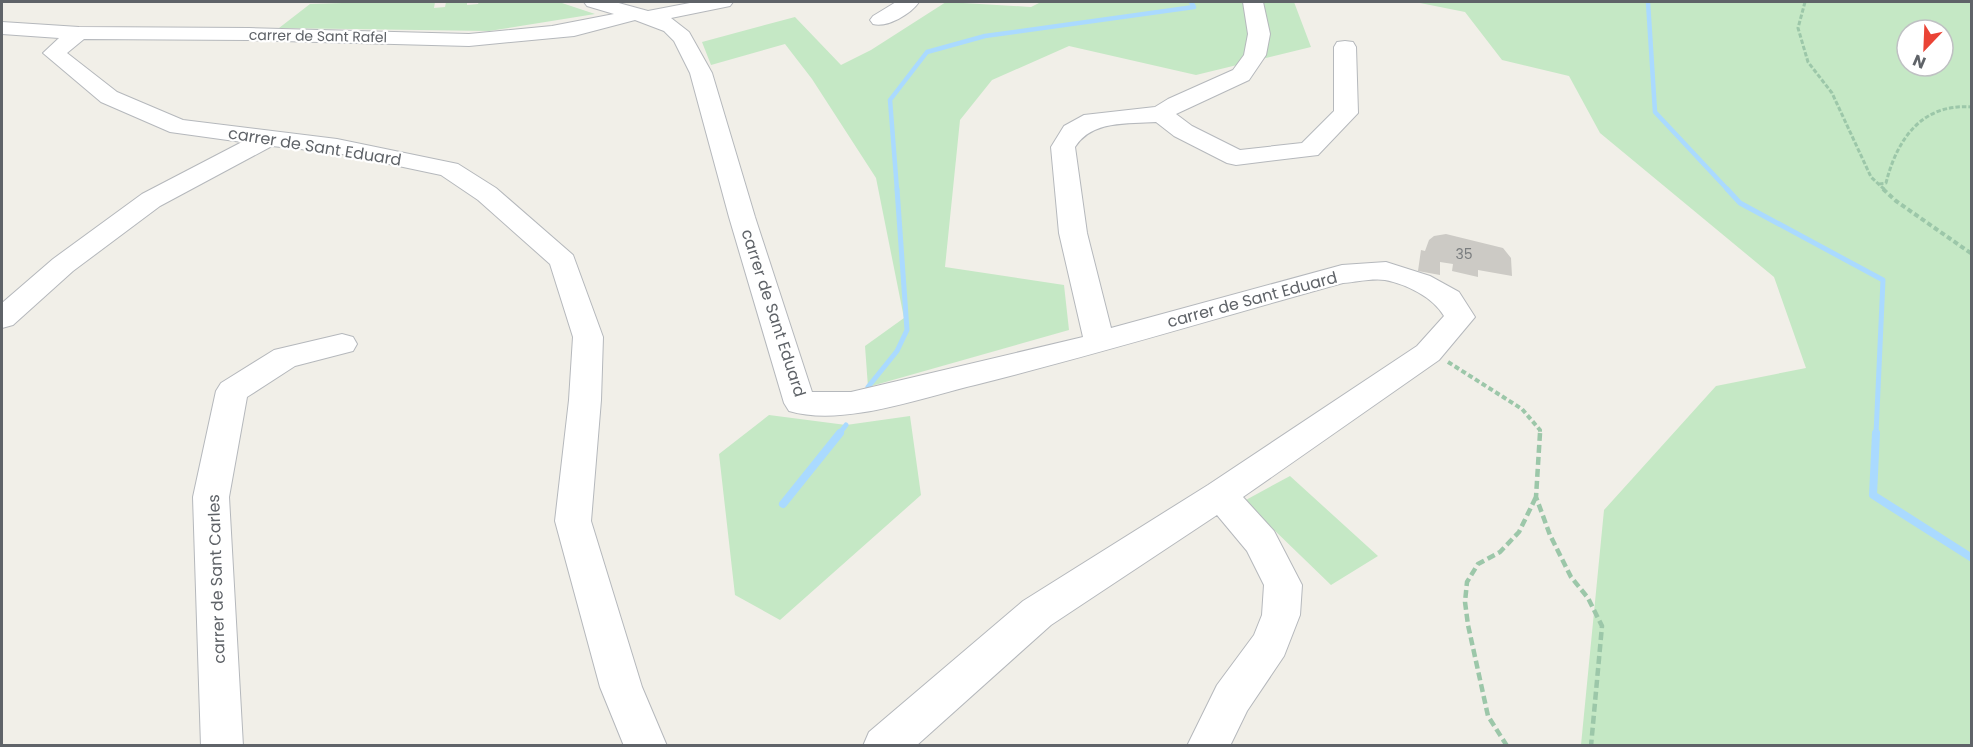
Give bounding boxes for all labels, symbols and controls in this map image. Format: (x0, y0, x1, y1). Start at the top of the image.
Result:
north arrow (1895, 18, 1955, 78)
street label: carrer de Sant Rafel (249, 25, 387, 47)
text: N (1909, 48, 1929, 74)
street label: carrer de Sant Eduard (227, 121, 403, 172)
street label: carrer de Sant Eduard (736, 226, 812, 400)
house number: 35 (1455, 244, 1473, 264)
street label: carrer de Sant Eduard (1165, 266, 1340, 333)
street label: carrer de Sant Carles (202, 494, 231, 664)

